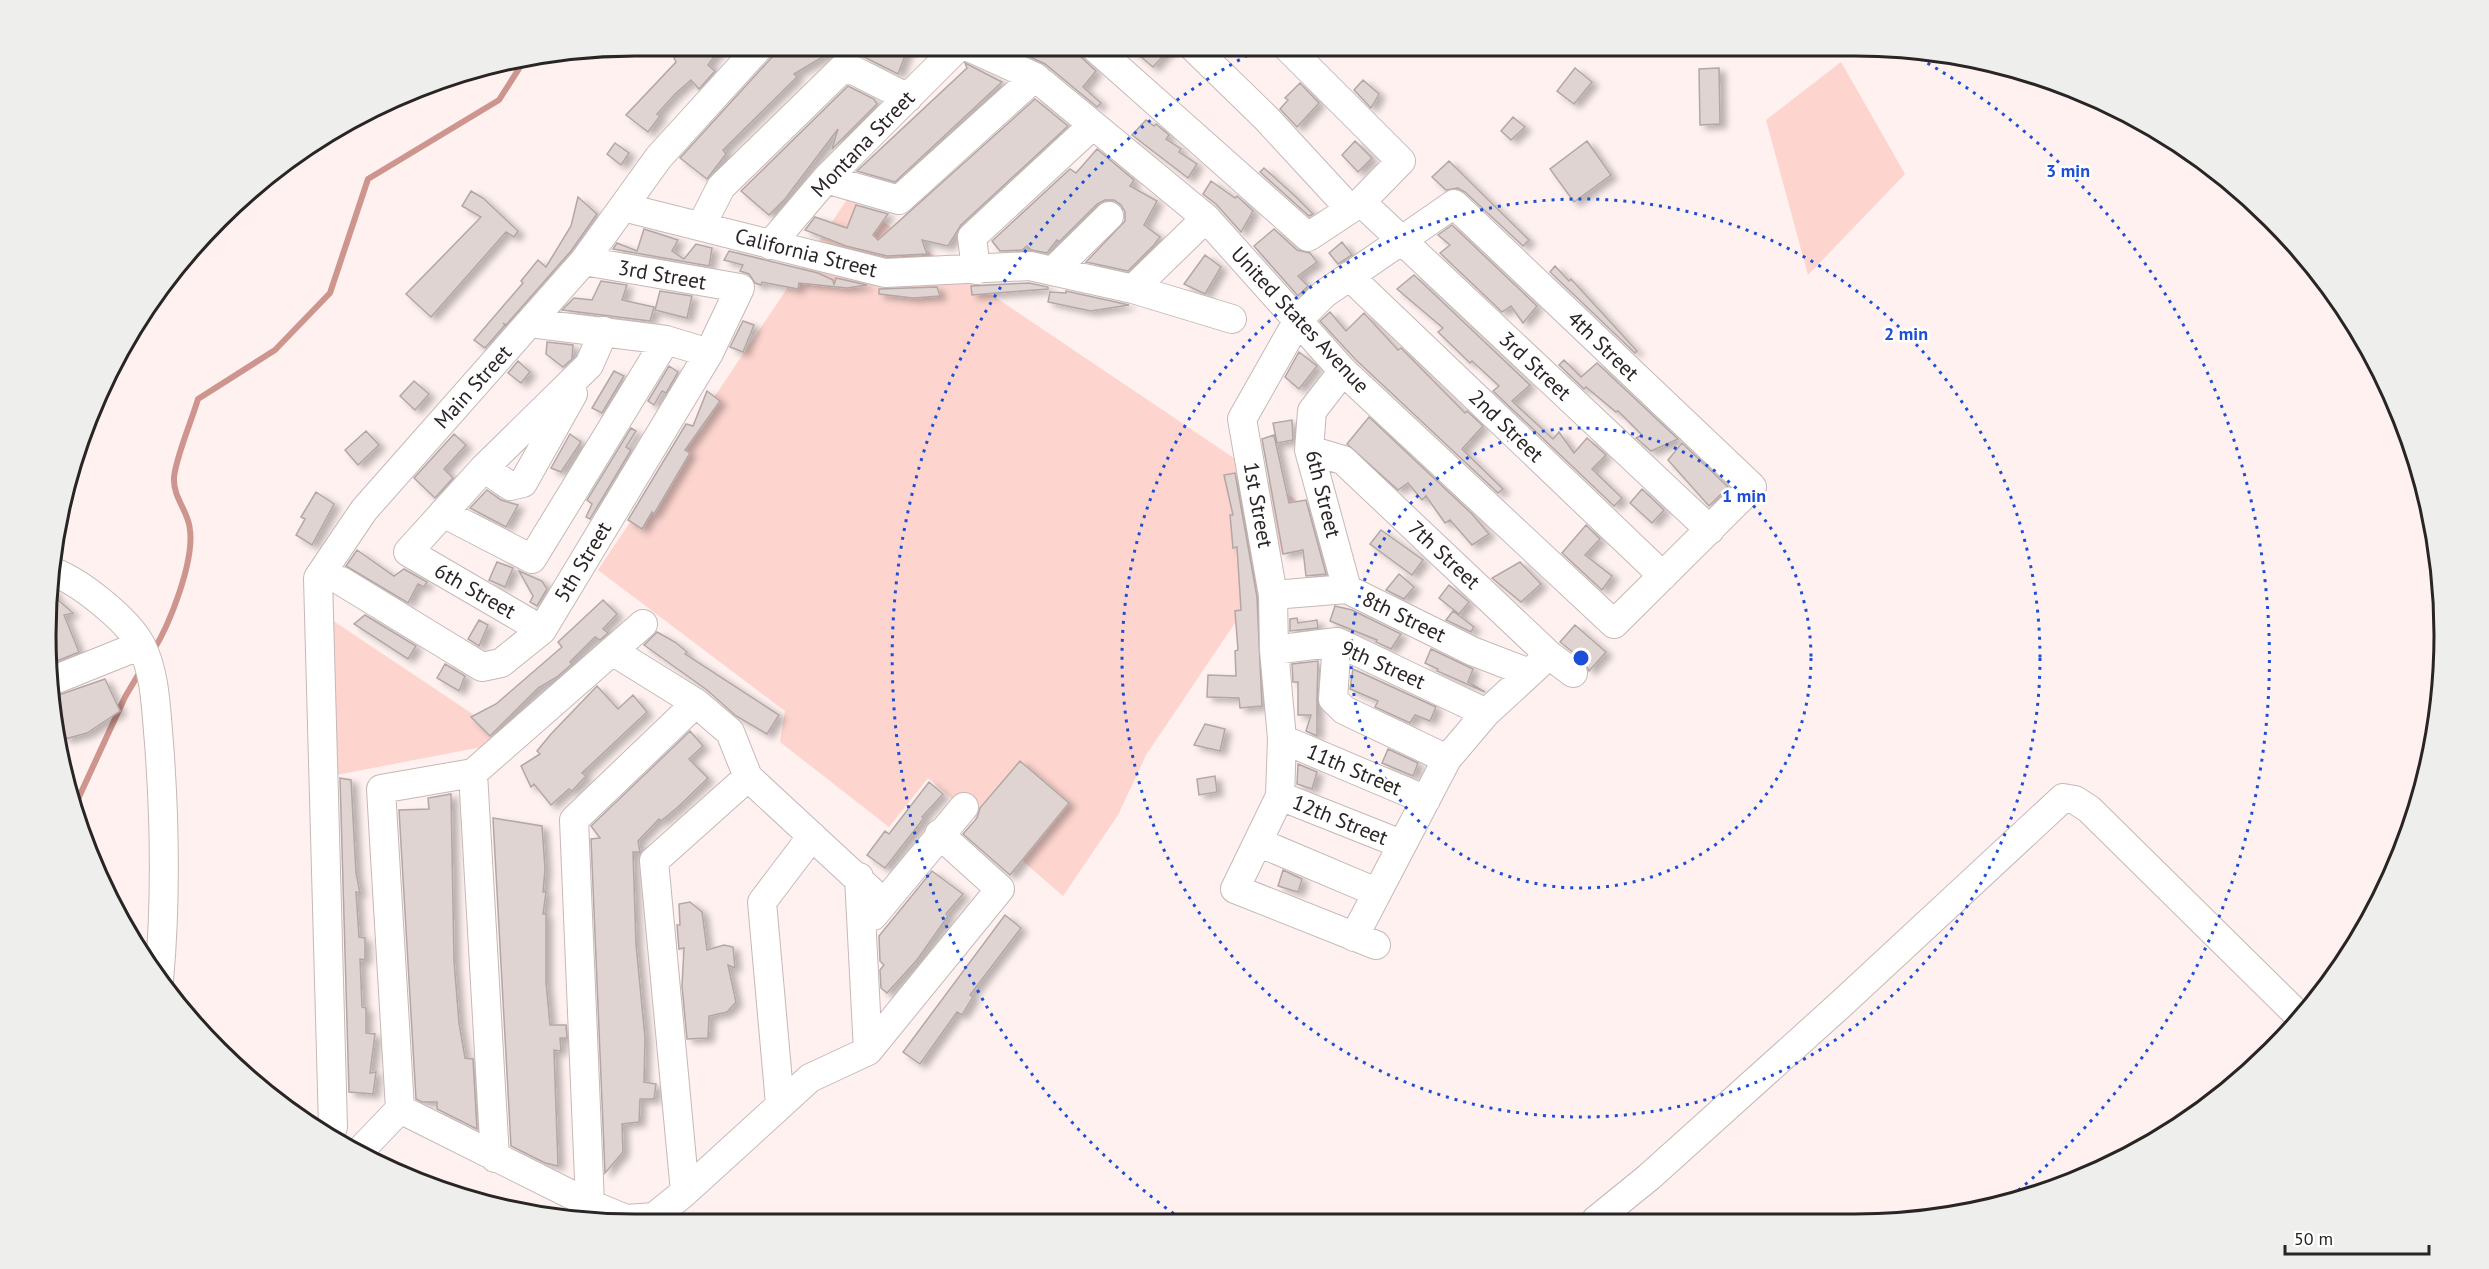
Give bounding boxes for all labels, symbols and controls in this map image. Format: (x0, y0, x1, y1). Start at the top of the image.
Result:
street label: Montana Street (805, 85, 920, 203)
text: 3 min (2046, 159, 2090, 182)
street label: California Street (732, 222, 880, 283)
street label: United States Avenue (1225, 241, 1375, 399)
street label: 3rd Street (616, 253, 708, 296)
street label: 4th Street (1562, 305, 1645, 386)
text: 2 min (1884, 322, 1928, 345)
street label: 3rd Street (1494, 325, 1577, 406)
street label: Main Street (428, 339, 517, 434)
street label: 2nd Street (1463, 383, 1549, 468)
street label: 6th Street (1300, 447, 1347, 540)
street label: 1st Street (1238, 460, 1279, 550)
text: 1 min (1722, 484, 1766, 507)
street label: 7th Street (1403, 514, 1486, 595)
street label: 5th Street (548, 517, 617, 607)
street label: 6th Street (430, 557, 521, 625)
street label: 8th Street (1358, 585, 1450, 648)
street label: 9th Street (1337, 634, 1429, 695)
centre of rings (1571, 648, 1591, 668)
street label: 11th Street (1303, 737, 1406, 802)
street label: 12th Street (1288, 788, 1392, 851)
scale bar (2285, 1218, 2429, 1256)
text: 50 m (2294, 1227, 2333, 1250)

